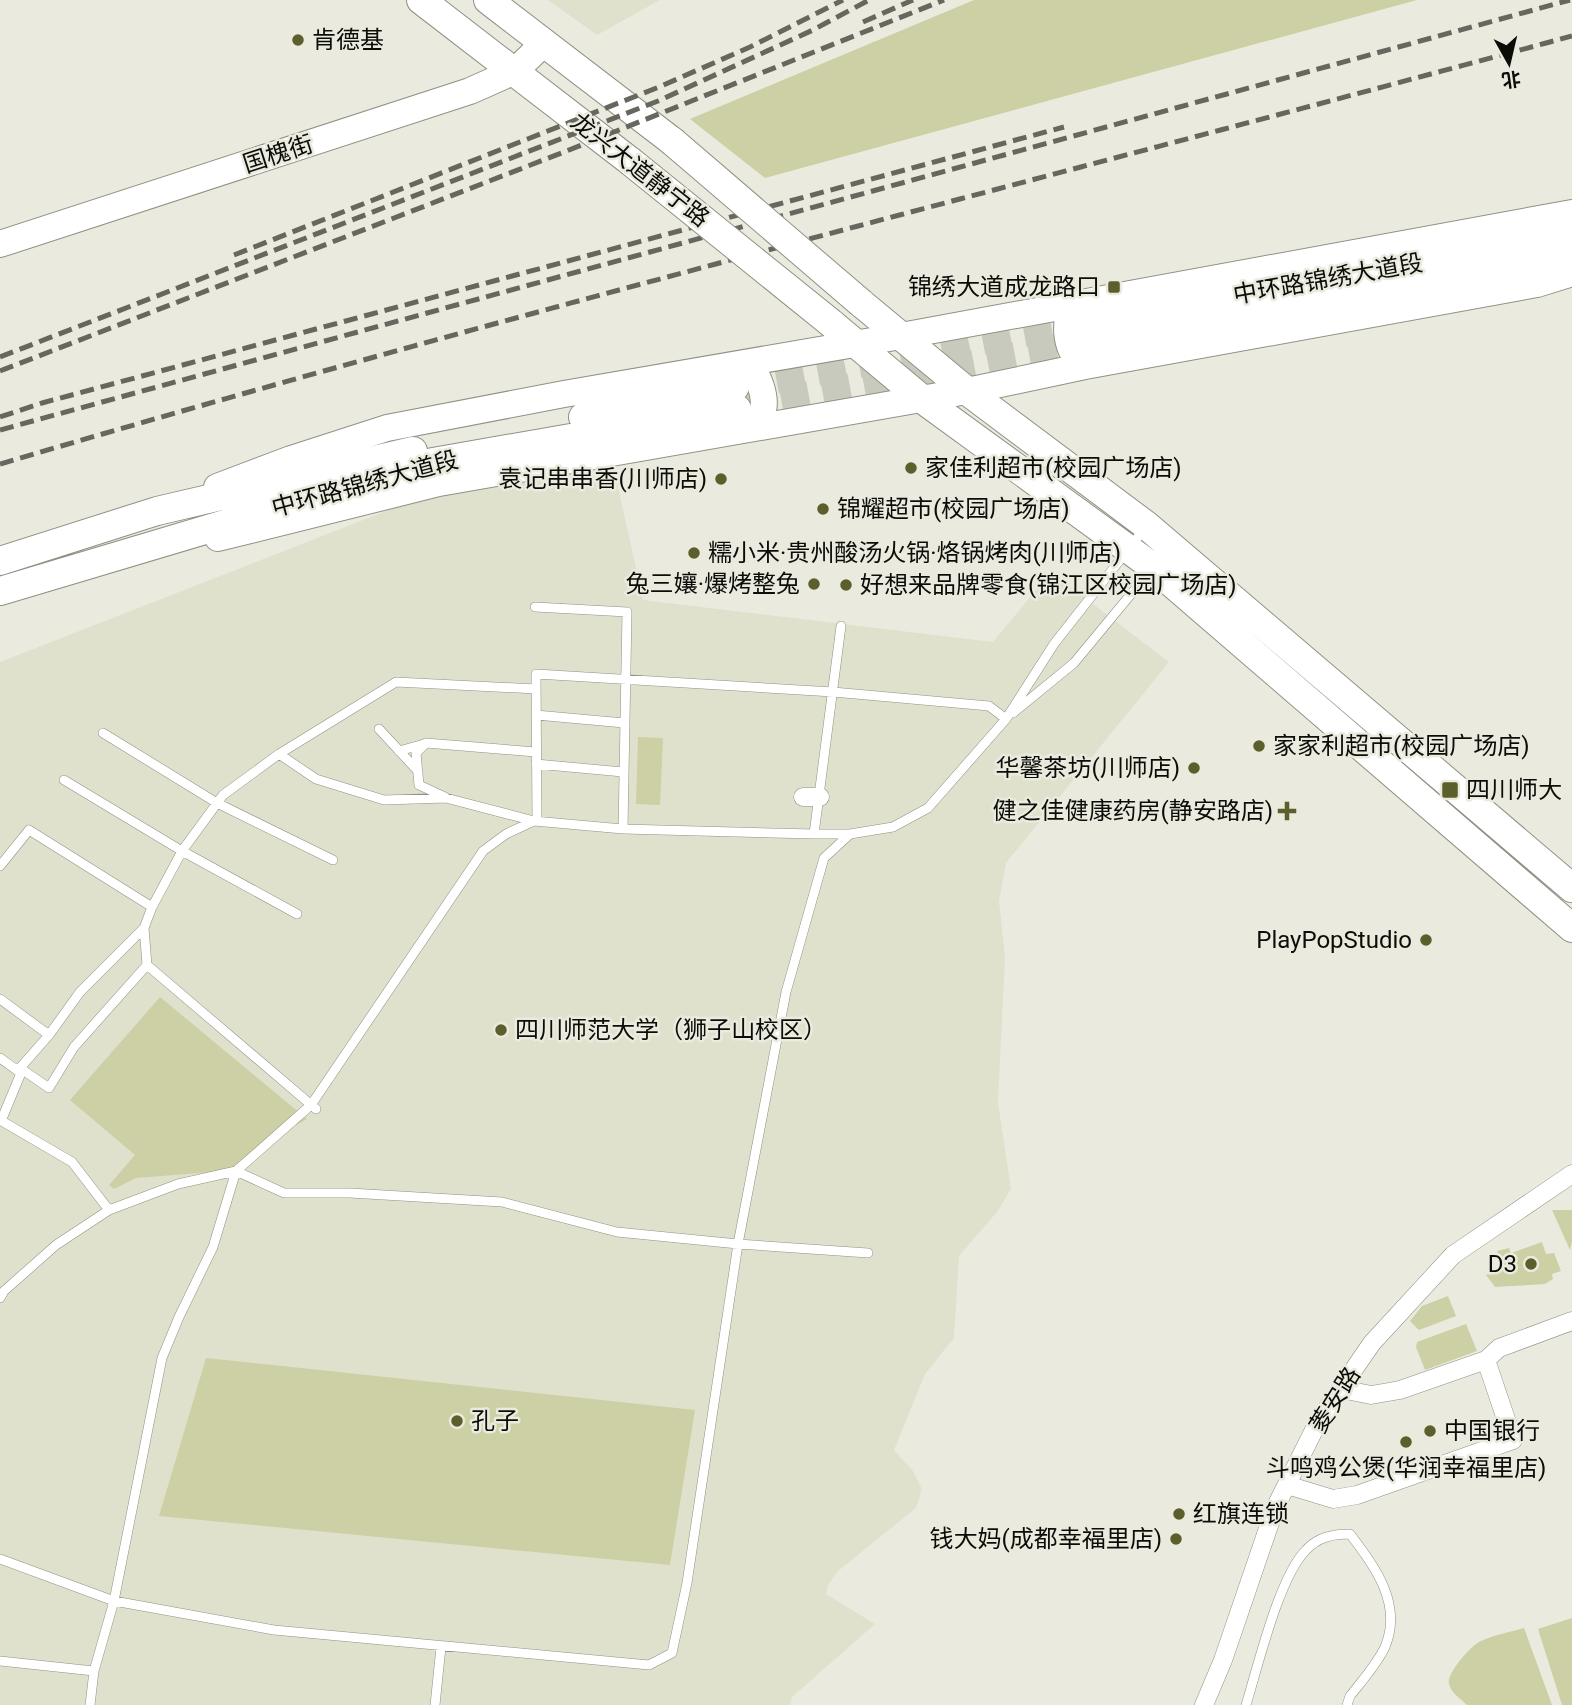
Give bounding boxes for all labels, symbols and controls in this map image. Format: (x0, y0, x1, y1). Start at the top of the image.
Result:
place label: 肯德基 (312, 26, 384, 54)
north arrow (1474, 28, 1544, 98)
marker: 肯德基 (290, 32, 306, 48)
text: 北 (1500, 67, 1522, 92)
street label: 龙兴大道静宁路 (565, 107, 715, 233)
street label: 国槐街 (239, 130, 317, 178)
street label: 中环路锦绣大道段 (1231, 249, 1425, 309)
place label: 锦绣大道成龙路口 (908, 273, 1100, 301)
marker: 锦绣大道成龙路口 (1106, 279, 1122, 295)
street label: 中环路锦绣大道段 (269, 446, 461, 522)
place label: 家佳利超市(校园广场店) (925, 454, 1182, 482)
marker: 家佳利超市(校园广场店) (903, 460, 919, 476)
place label: 袁记串串香(川师店) (498, 465, 707, 493)
marker: 袁记串串香(川师店) (713, 471, 729, 487)
place label: 锦耀超市(校园广场店) (837, 495, 1070, 523)
marker: 锦耀超市(校园广场店) (815, 501, 831, 517)
place label: 糯小米·贵州酸汤火锅·烙锅烤肉(川师店) (708, 539, 1121, 567)
marker: 糯小米·贵州酸汤火锅·烙锅烤肉(川师店) (686, 545, 702, 561)
place label: 兔三孃·爆烤整兔 (626, 570, 800, 598)
place label: 好想来品牌零食(锦江区校园广场店) (860, 571, 1237, 599)
marker: 兔三孃·爆烤整兔 (806, 576, 822, 592)
marker: 好想来品牌零食(锦江区校园广场店) (838, 577, 854, 593)
place label: 家家利超市(校园广场店) (1273, 732, 1530, 760)
marker: 家家利超市(校园广场店) (1251, 738, 1267, 754)
place label: 华馨茶坊(川师店) (995, 754, 1180, 782)
marker: 华馨茶坊(川师店) (1186, 760, 1202, 776)
place label: 四川师大 (1466, 776, 1562, 804)
marker: 四川师大 (1440, 780, 1460, 800)
place label: 健之佳健康药房(静安路店) (992, 797, 1273, 825)
marker: 健之佳健康药房(静安路店) (1279, 803, 1295, 819)
place label: PlayPopStudio (1256, 926, 1412, 954)
marker: PlayPopStudio (1418, 932, 1434, 948)
place label: 四川师范大学（狮子山校区） (515, 1016, 827, 1044)
marker: 四川师范大学（狮子山校区） (493, 1022, 509, 1038)
place label: D3 (1488, 1250, 1517, 1278)
marker: D3 (1523, 1256, 1539, 1272)
street label: 菱安路 (1304, 1362, 1366, 1438)
place label: 孔子 (471, 1407, 519, 1435)
marker: 孔子 (449, 1413, 465, 1429)
place label: 中国银行 (1444, 1417, 1540, 1445)
marker: 中国银行 (1422, 1423, 1438, 1439)
marker: 斗鸣鸡公煲(华润幸福里店) (1398, 1434, 1414, 1450)
place label: 斗鸣鸡公煲(华润幸福里店) (1266, 1454, 1546, 1482)
place label: 红旗连锁 (1193, 1500, 1289, 1528)
marker: 红旗连锁 (1171, 1506, 1187, 1522)
place label: 钱大妈(成都幸福里店) (929, 1525, 1162, 1553)
marker: 钱大妈(成都幸福里店) (1168, 1531, 1184, 1547)

